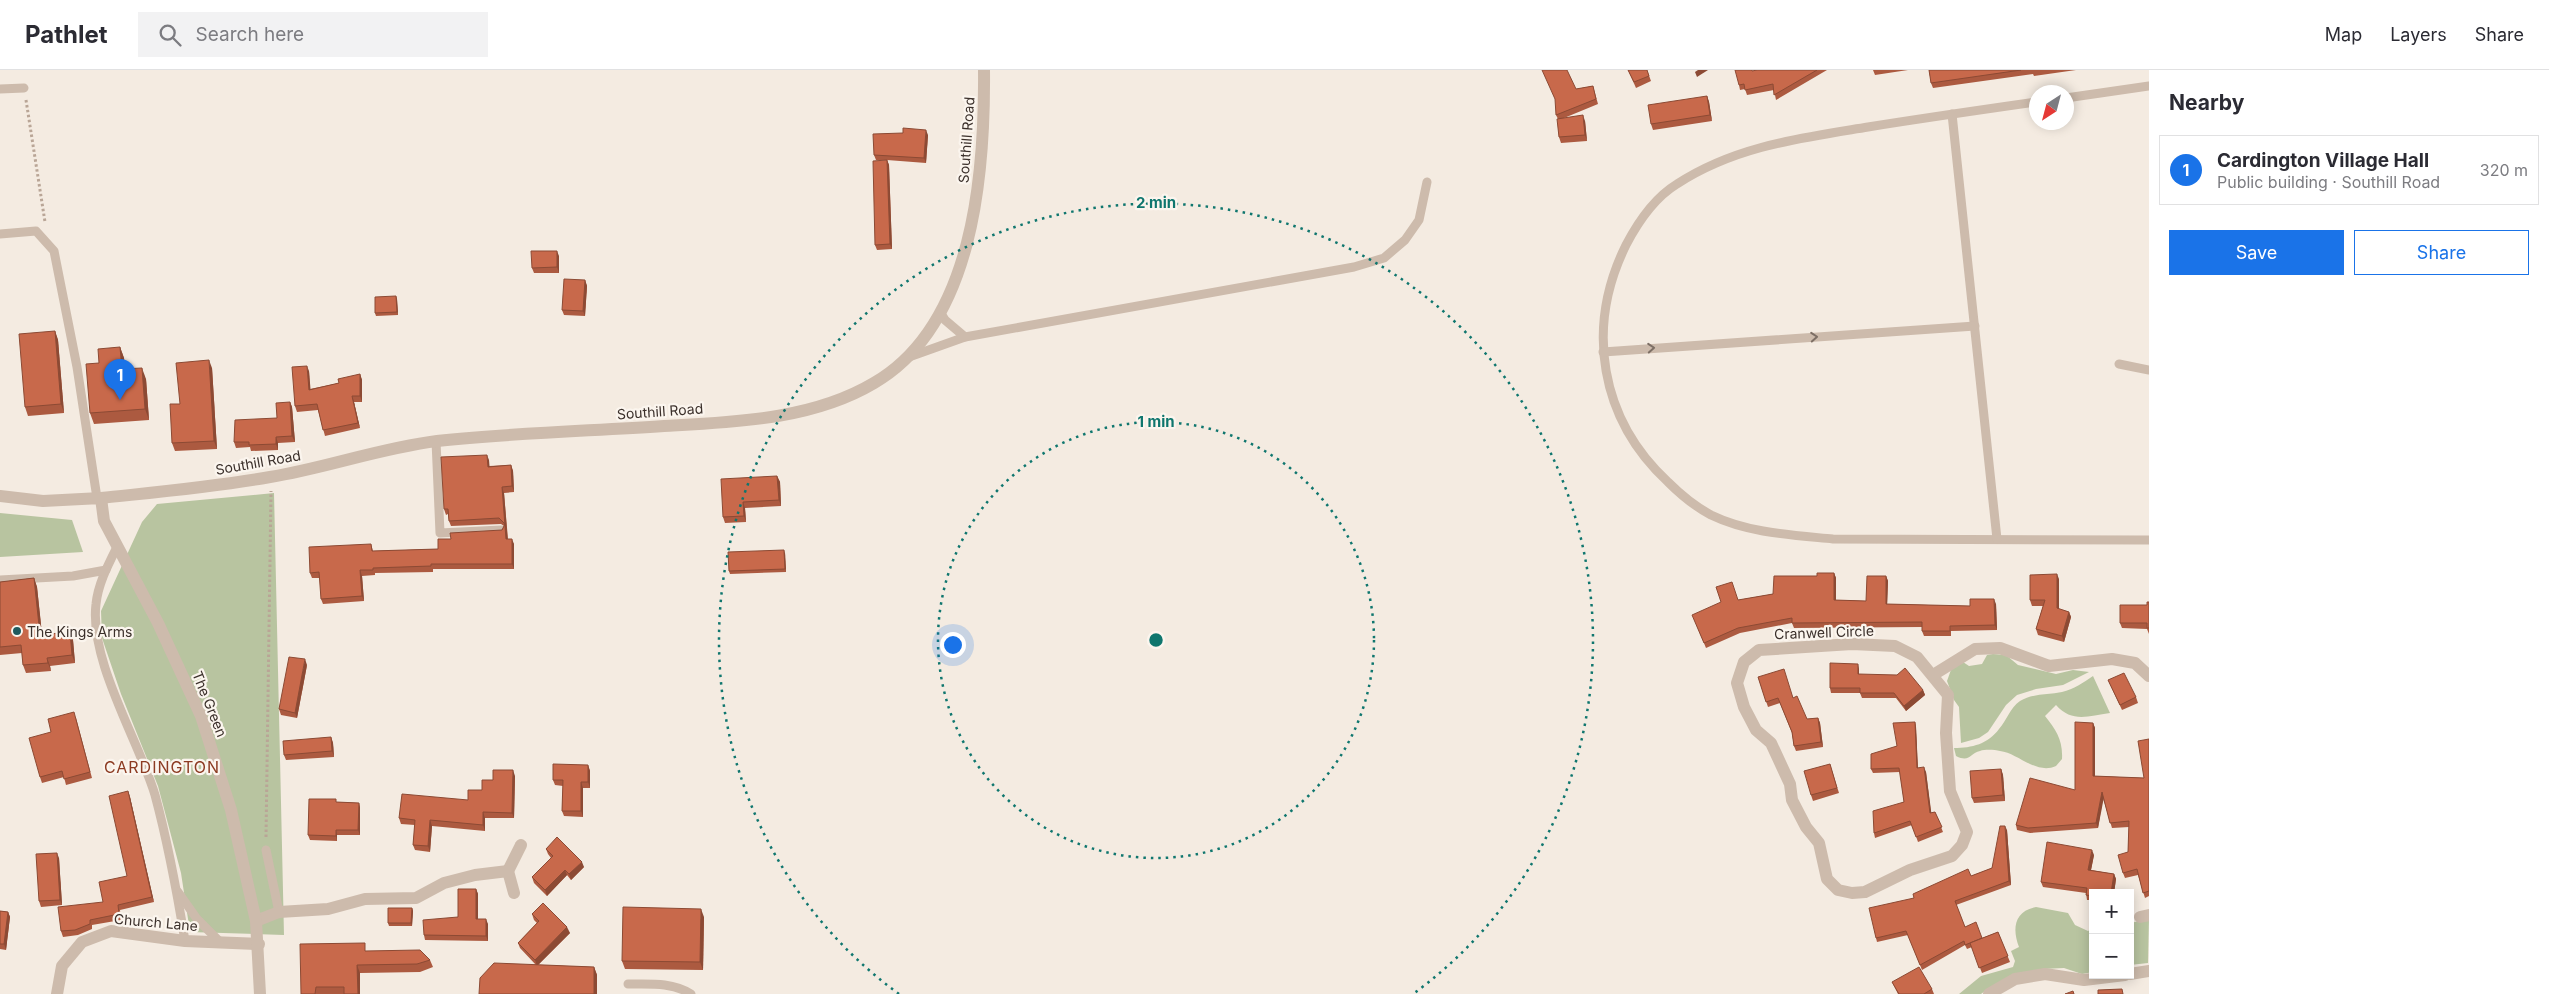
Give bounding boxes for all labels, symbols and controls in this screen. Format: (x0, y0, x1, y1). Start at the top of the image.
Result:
search box (138, 12, 488, 57)
text: Pathlet (25, 20, 108, 49)
icon: search (156, 21, 184, 49)
text: Search here (196, 23, 304, 46)
text: Map (2325, 24, 2362, 45)
text: Layers (2390, 24, 2447, 45)
text: Share (2475, 24, 2524, 45)
north arrow (2029, 85, 2074, 130)
text: Nearby (2169, 90, 2244, 115)
street label: Southill Road (955, 96, 977, 184)
text: Cardington Village Hall (2217, 149, 2429, 172)
text: 1 (2183, 160, 2189, 180)
text: 320 m (2480, 160, 2528, 180)
text: Public building · Southill Road (2217, 172, 2440, 192)
text: 2 min (1136, 193, 1176, 212)
button: Save (2169, 230, 2344, 275)
button: Share (2354, 230, 2529, 275)
one-way arrow (1810, 332, 1818, 343)
one-way arrow (1648, 343, 1656, 354)
pin: 1 (104, 359, 136, 400)
street label: Southill Road (616, 400, 704, 422)
text: 1 min (1137, 412, 1175, 431)
street label: Southill Road (214, 446, 302, 478)
street label: Cranwell Circle (1774, 622, 1874, 642)
place label: The Kings Arms (27, 623, 132, 640)
marker: The Kings Arms (11, 625, 23, 637)
centre of rings (1147, 631, 1165, 649)
your location (940, 632, 966, 658)
street label: The Green (189, 669, 231, 739)
district label: CARDINGTON (104, 757, 220, 777)
map controls (2089, 889, 2134, 979)
button: + (2089, 889, 2134, 934)
street label: Church Lane (113, 910, 199, 934)
button: − (2089, 934, 2134, 979)

